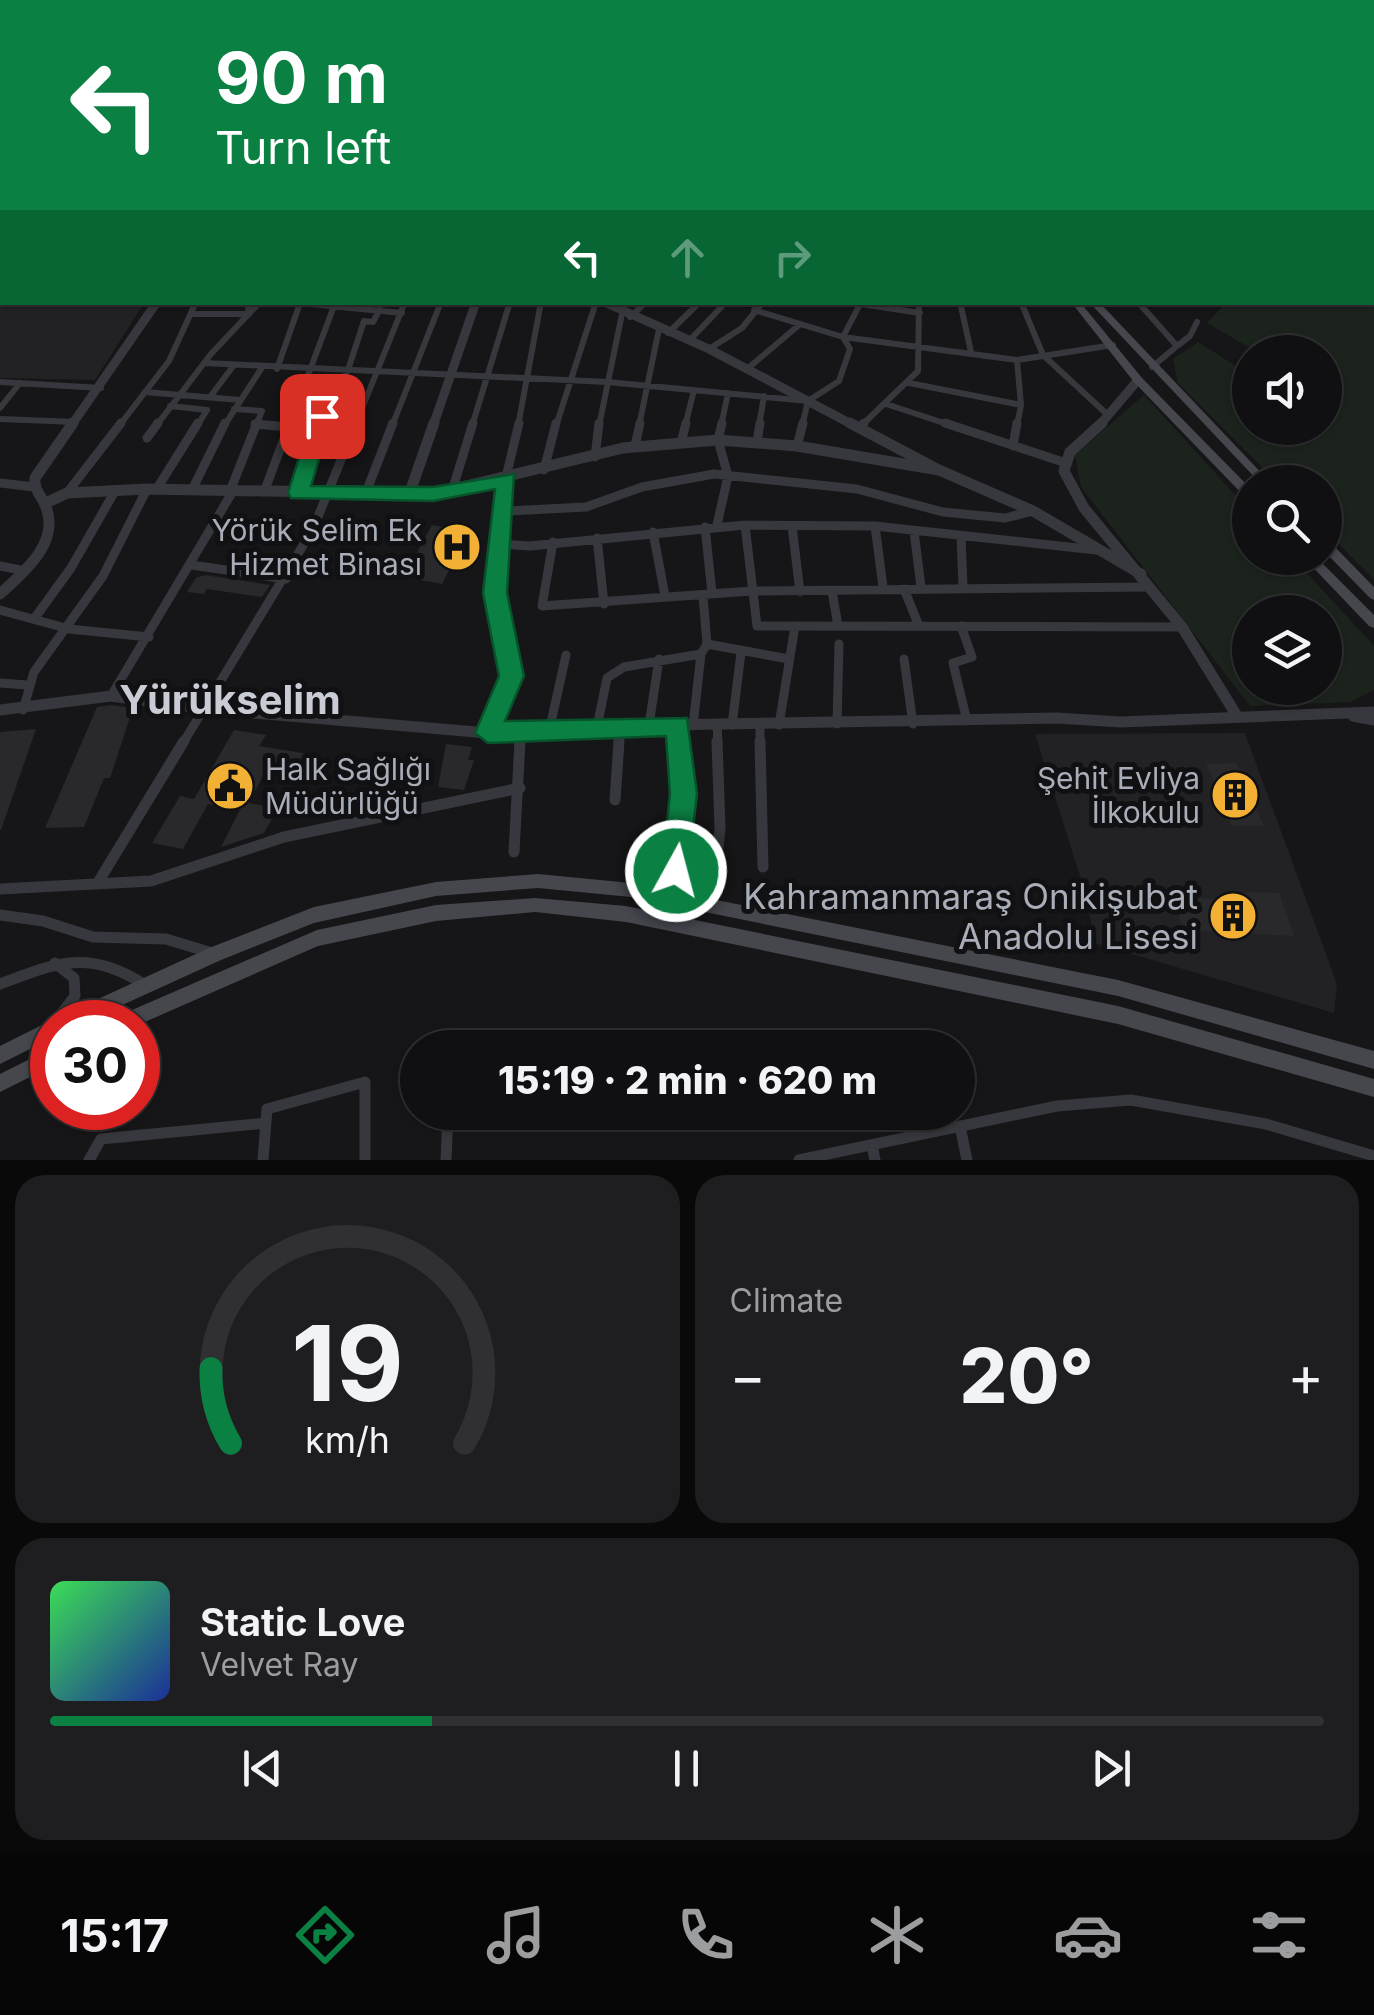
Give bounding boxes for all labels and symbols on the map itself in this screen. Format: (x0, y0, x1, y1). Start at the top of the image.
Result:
pin (280, 374, 365, 459)
place label: Yörük Selim Ek Hizmet Binası (212, 512, 423, 582)
hospital icon: Yörük Selim Ek Hizmet Binası (431, 521, 483, 573)
district label: Yürükselim (119, 675, 341, 724)
place label: Halk Sağlığı Müdürlüğü (265, 751, 431, 821)
public building icon: Halk Sağlığı Müdürlüğü (204, 760, 256, 812)
place label: Şehit Evliya İlkokulu (1037, 760, 1200, 830)
building icon: Şehit Evliya İlkokulu (1209, 769, 1261, 821)
position arrow (624, 819, 728, 923)
place label: Kahramanmaraş Onikişubat Anadolu Lisesi (743, 875, 1198, 957)
building icon: Kahramanmaraş Onikişubat Anadolu Lisesi (1207, 890, 1259, 942)
speed limit sign: 30 (30, 1000, 160, 1130)

